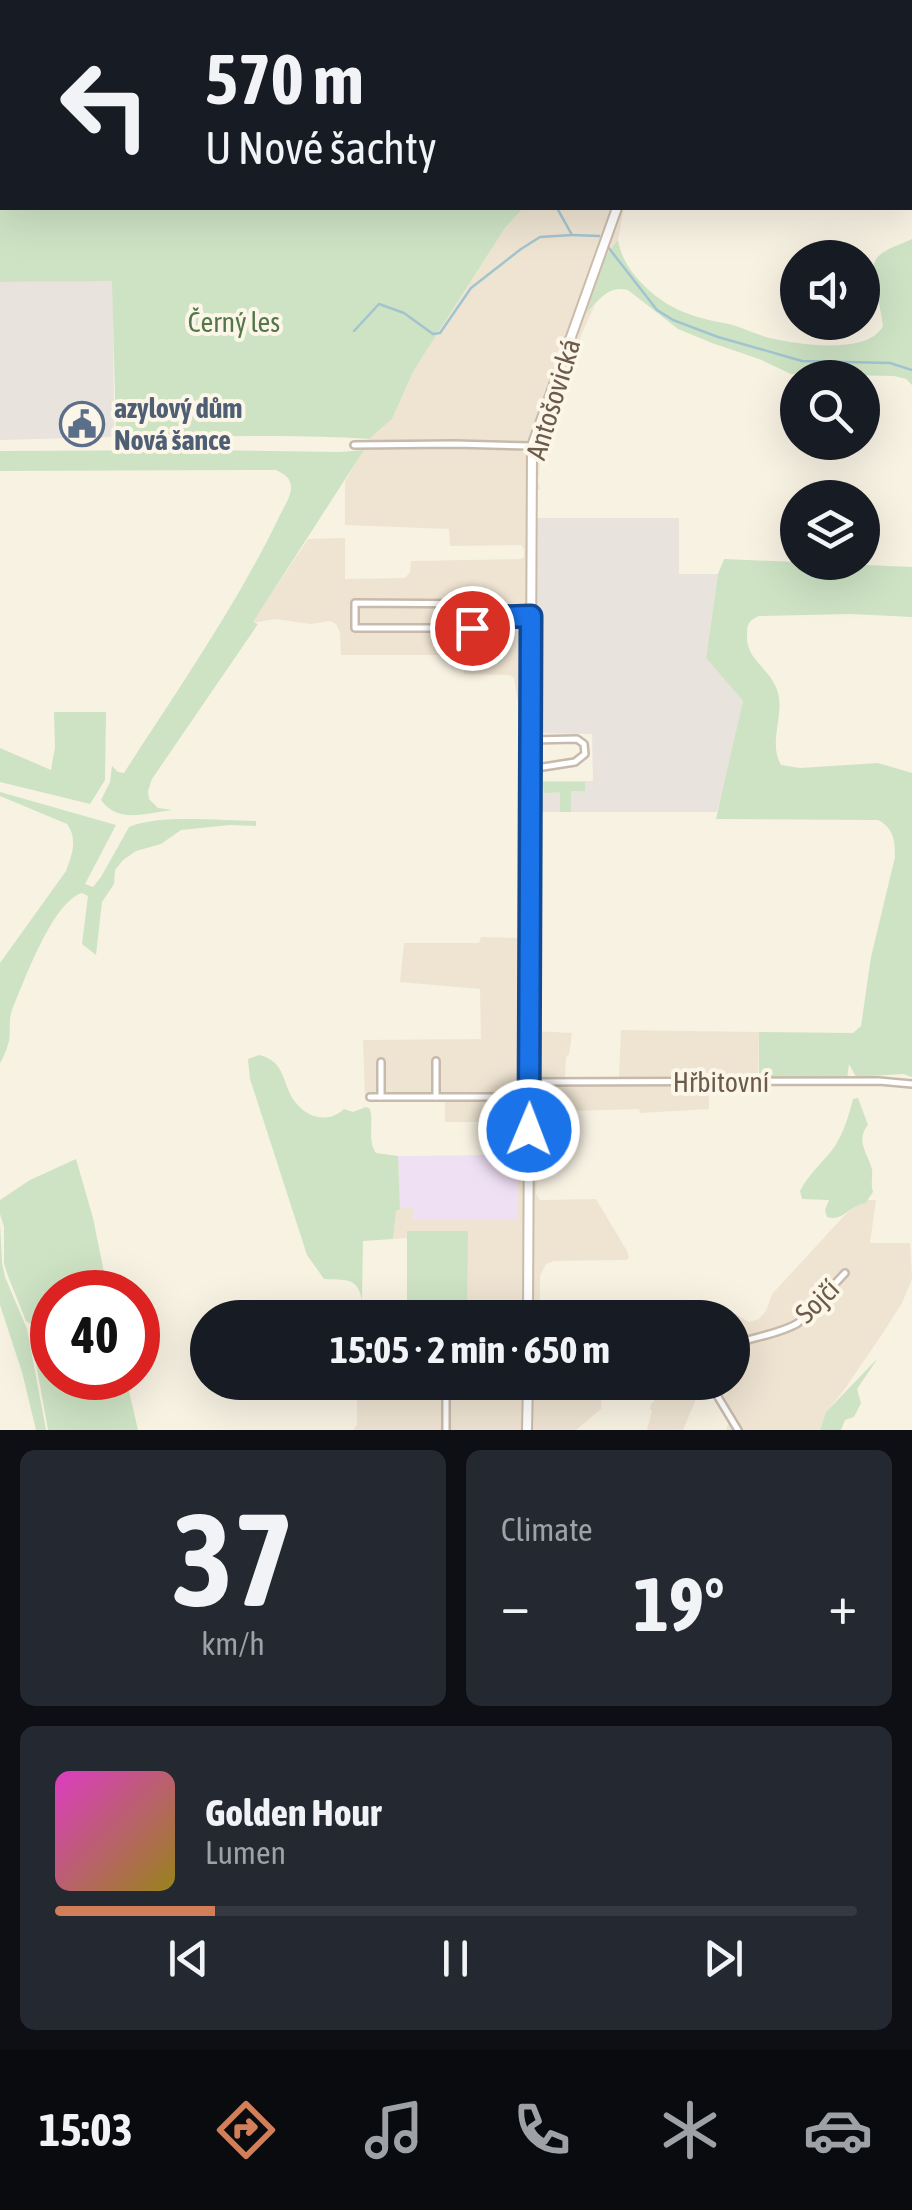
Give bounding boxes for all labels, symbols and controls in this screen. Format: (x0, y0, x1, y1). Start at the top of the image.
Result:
text: 570 m (205, 39, 364, 119)
icon: left (40, 40, 170, 170)
text: U Nové šachty (205, 122, 436, 174)
map controls (780, 240, 880, 580)
button: sound (780, 240, 880, 340)
park label: Černý les (188, 306, 280, 338)
street label: Antošovická (519, 335, 587, 463)
button: search (780, 360, 880, 460)
place label: azylový dům Nová šance (114, 392, 243, 456)
public building icon: azylový dům Nová šance (59, 401, 105, 447)
button: layers (780, 480, 880, 580)
pin (430, 586, 515, 671)
icon: arrive (445, 601, 500, 656)
street label: Hřbitovní (673, 1066, 769, 1098)
position arrow (477, 1078, 581, 1182)
speed limit sign: 40 (30, 1270, 160, 1400)
street label: Sojčí (789, 1273, 845, 1329)
text: 15:05 · 2 min · 650 m (330, 1328, 610, 1371)
text: 37 (172, 1485, 294, 1634)
text: Climate (501, 1511, 593, 1548)
text: 19° (633, 1561, 725, 1647)
text: − (501, 1573, 530, 1636)
text: + (828, 1573, 857, 1636)
text: km/h (201, 1625, 265, 1662)
text: Golden Hour (205, 1791, 381, 1834)
text: Lumen (205, 1834, 286, 1871)
icon: previous (161, 1931, 216, 1986)
icon: pause (428, 1931, 483, 1986)
icon: next (696, 1931, 751, 1986)
icon: directions (211, 2095, 281, 2165)
icon: music (359, 2095, 429, 2165)
icon: phone (507, 2095, 577, 2165)
icon: climate (655, 2095, 725, 2165)
icon: car (803, 2095, 873, 2165)
text: 15:03 (39, 2104, 133, 2156)

